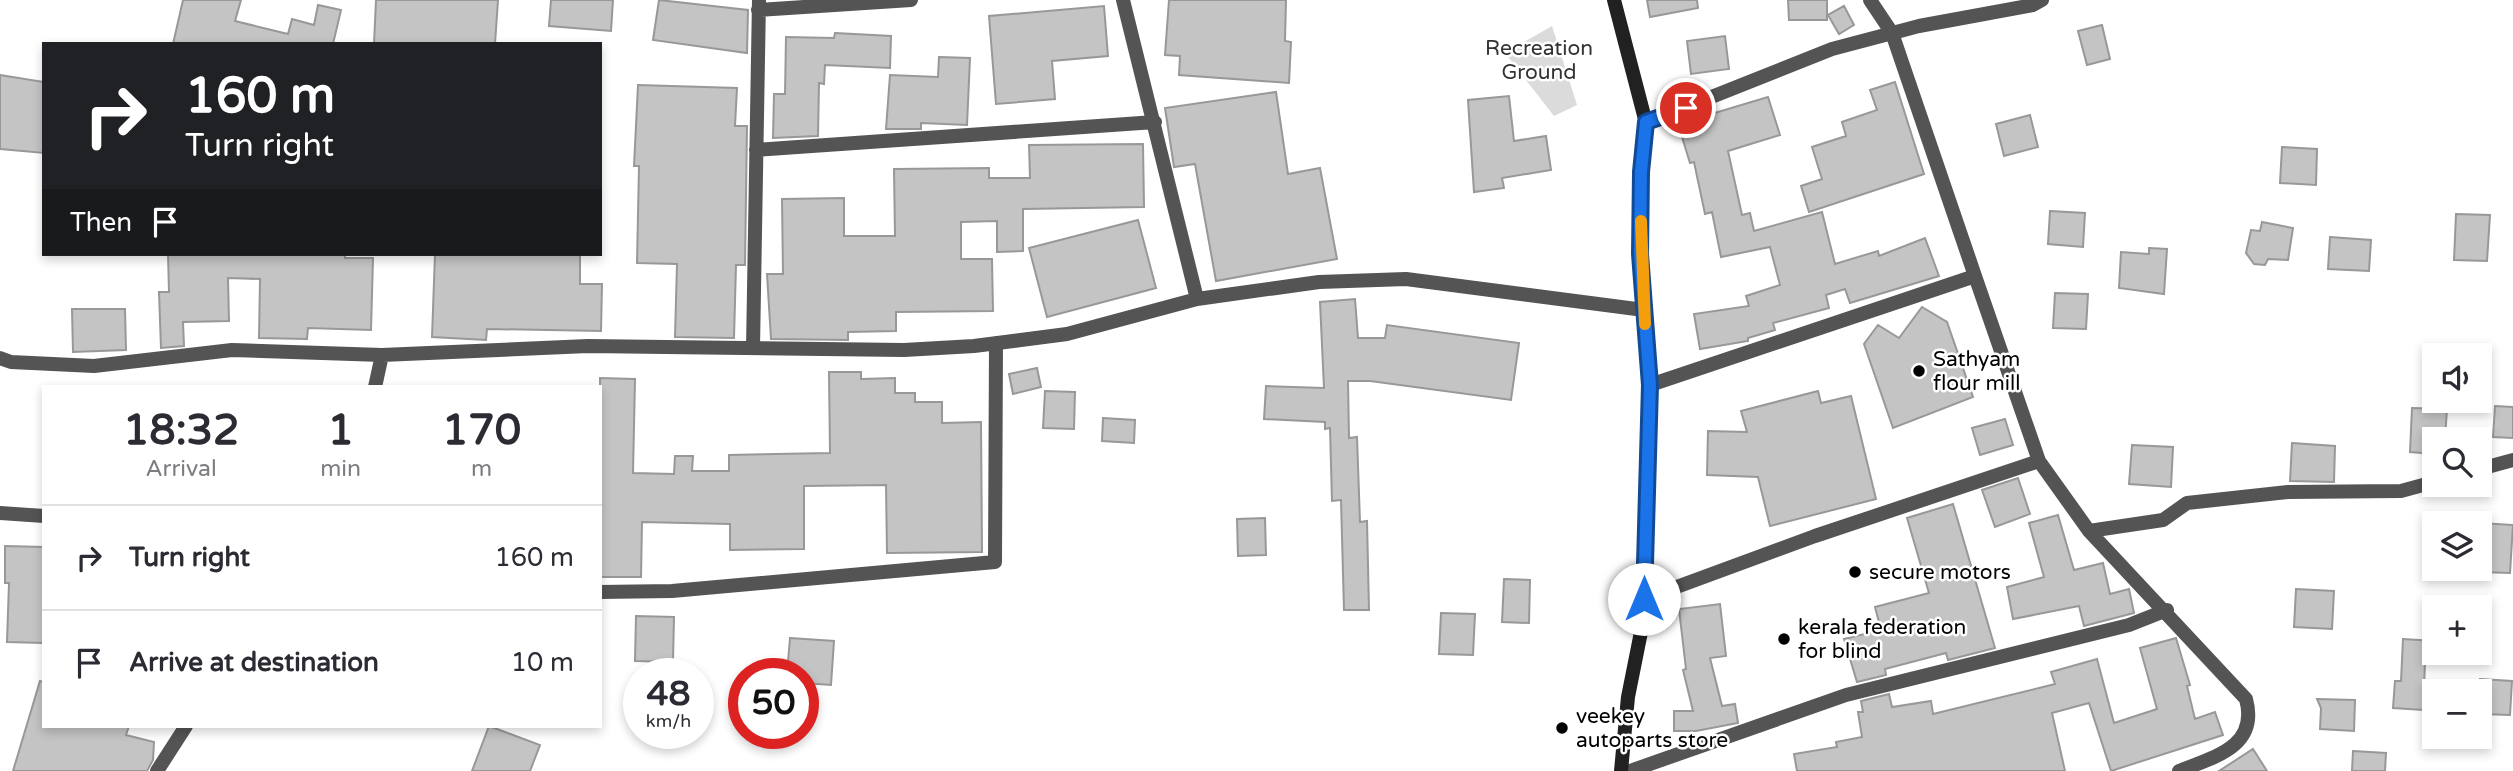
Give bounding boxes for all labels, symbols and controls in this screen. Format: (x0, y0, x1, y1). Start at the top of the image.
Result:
park label: Recreation Ground (1485, 36, 1593, 85)
text: 160 m (185, 67, 335, 126)
icon: right (70, 70, 161, 161)
pin (1656, 78, 1716, 138)
icon: arrive (1667, 89, 1705, 127)
text: Turn right (185, 127, 334, 165)
icon: arrive (146, 203, 184, 241)
text: Then (70, 207, 132, 238)
map controls (2422, 343, 2492, 749)
button: sound (2422, 343, 2492, 413)
place label: Sathyam flour mill (1933, 347, 2020, 396)
marker: Sathyam flour mill (1911, 363, 1927, 379)
text: 18:32 (123, 405, 239, 456)
text: 1 (327, 405, 354, 456)
text: 170 (442, 405, 521, 456)
button: search (2422, 427, 2492, 497)
text: Arrival (146, 455, 217, 483)
text: min (320, 455, 361, 483)
text: m (471, 455, 492, 483)
button: layers (2422, 511, 2492, 581)
icon: right (70, 539, 108, 577)
text: Turn right (129, 542, 250, 573)
text: 160 m (494, 542, 574, 573)
place label: secure motors (1869, 560, 2011, 585)
position arrow (1607, 562, 1681, 636)
marker: secure motors (1847, 564, 1863, 580)
button: + (2422, 595, 2492, 665)
place label: kerala federation for blind (1798, 615, 1966, 664)
marker: kerala federation for blind (1776, 631, 1792, 647)
icon: arrive (70, 644, 108, 682)
text: Arrive at destination (129, 647, 379, 678)
text: 10 m (511, 647, 574, 678)
speed limit sign: 50 (728, 658, 819, 749)
text: 48 (647, 673, 690, 715)
button: − (2422, 679, 2492, 749)
place label: veekey autoparts store (1576, 704, 1728, 753)
text: km/h (646, 710, 691, 732)
marker: veekey autoparts store (1554, 720, 1570, 736)

